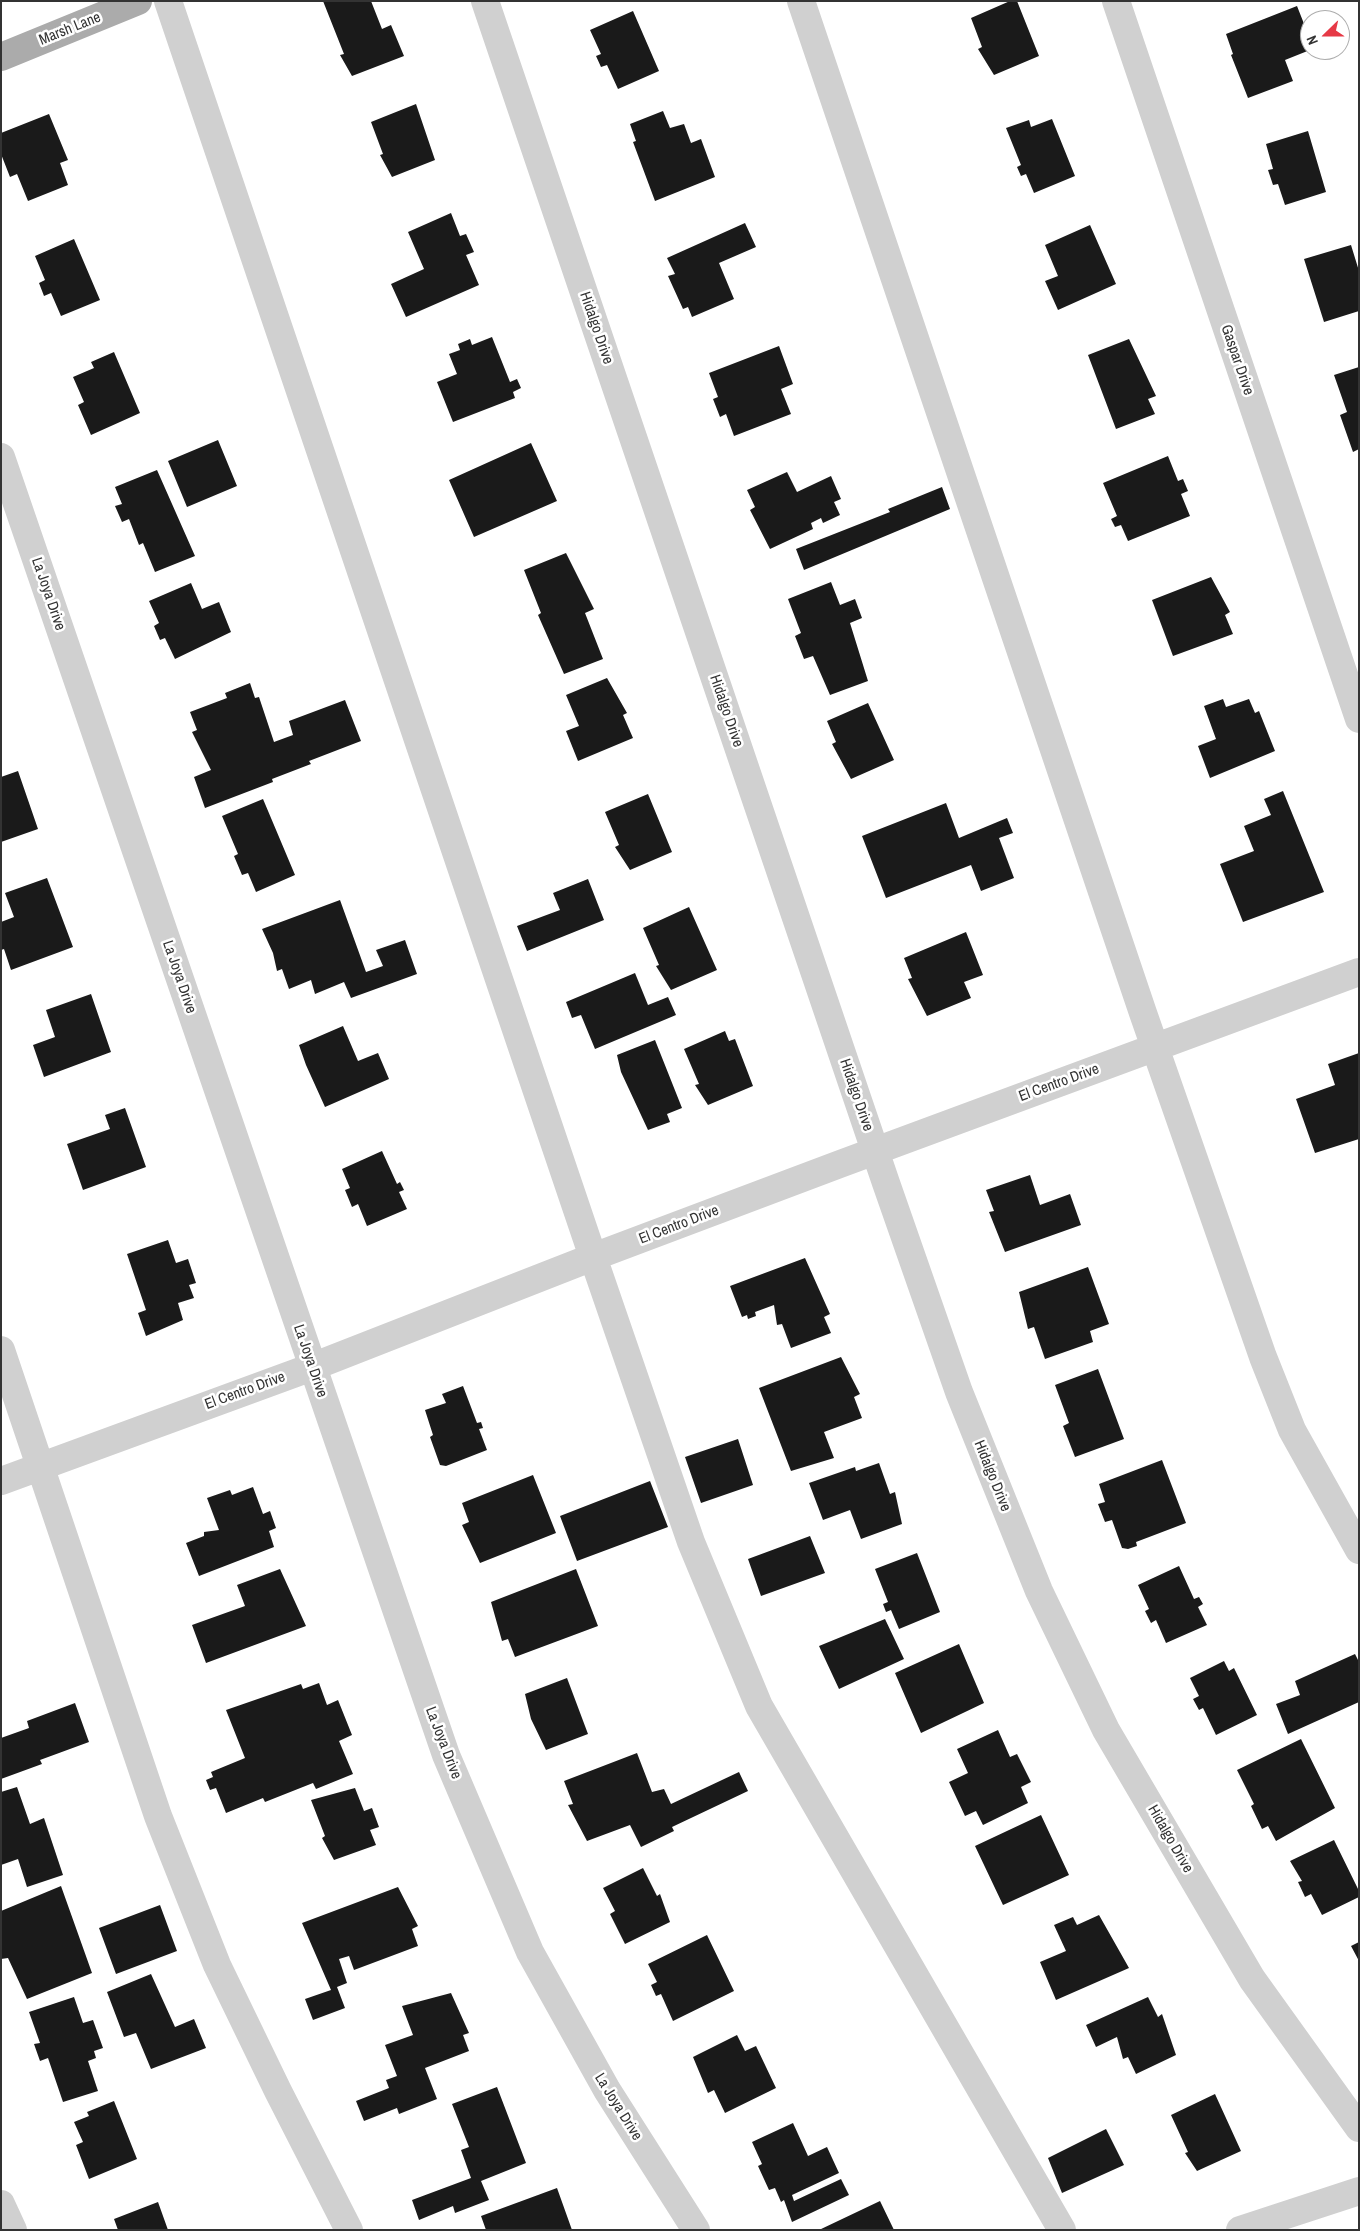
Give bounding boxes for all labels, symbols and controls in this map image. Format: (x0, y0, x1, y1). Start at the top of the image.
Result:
street label: Marsh Lane (37, 8, 103, 50)
north arrow (1300, 10, 1350, 60)
text: N (1302, 33, 1322, 47)
street label: Hidalgo Drive (575, 290, 617, 366)
street label: Gaspar Drive (1217, 322, 1257, 398)
street label: La Joya Drive (27, 555, 69, 633)
street label: Hidalgo Drive (705, 673, 747, 749)
street label: La Joya Drive (158, 938, 200, 1016)
street label: Hidalgo Drive (835, 1057, 877, 1133)
street label: El Centro Drive (1016, 1060, 1102, 1106)
street label: El Centro Drive (637, 1202, 721, 1248)
street label: La Joya Drive (289, 1322, 331, 1400)
street label: El Centro Drive (202, 1368, 288, 1414)
street label: Hidalgo Drive (970, 1438, 1014, 1514)
street label: La Joya Drive (421, 1704, 465, 1782)
street label: Hidalgo Drive (1143, 1802, 1197, 1876)
street label: La Joya Drive (590, 2070, 646, 2144)

